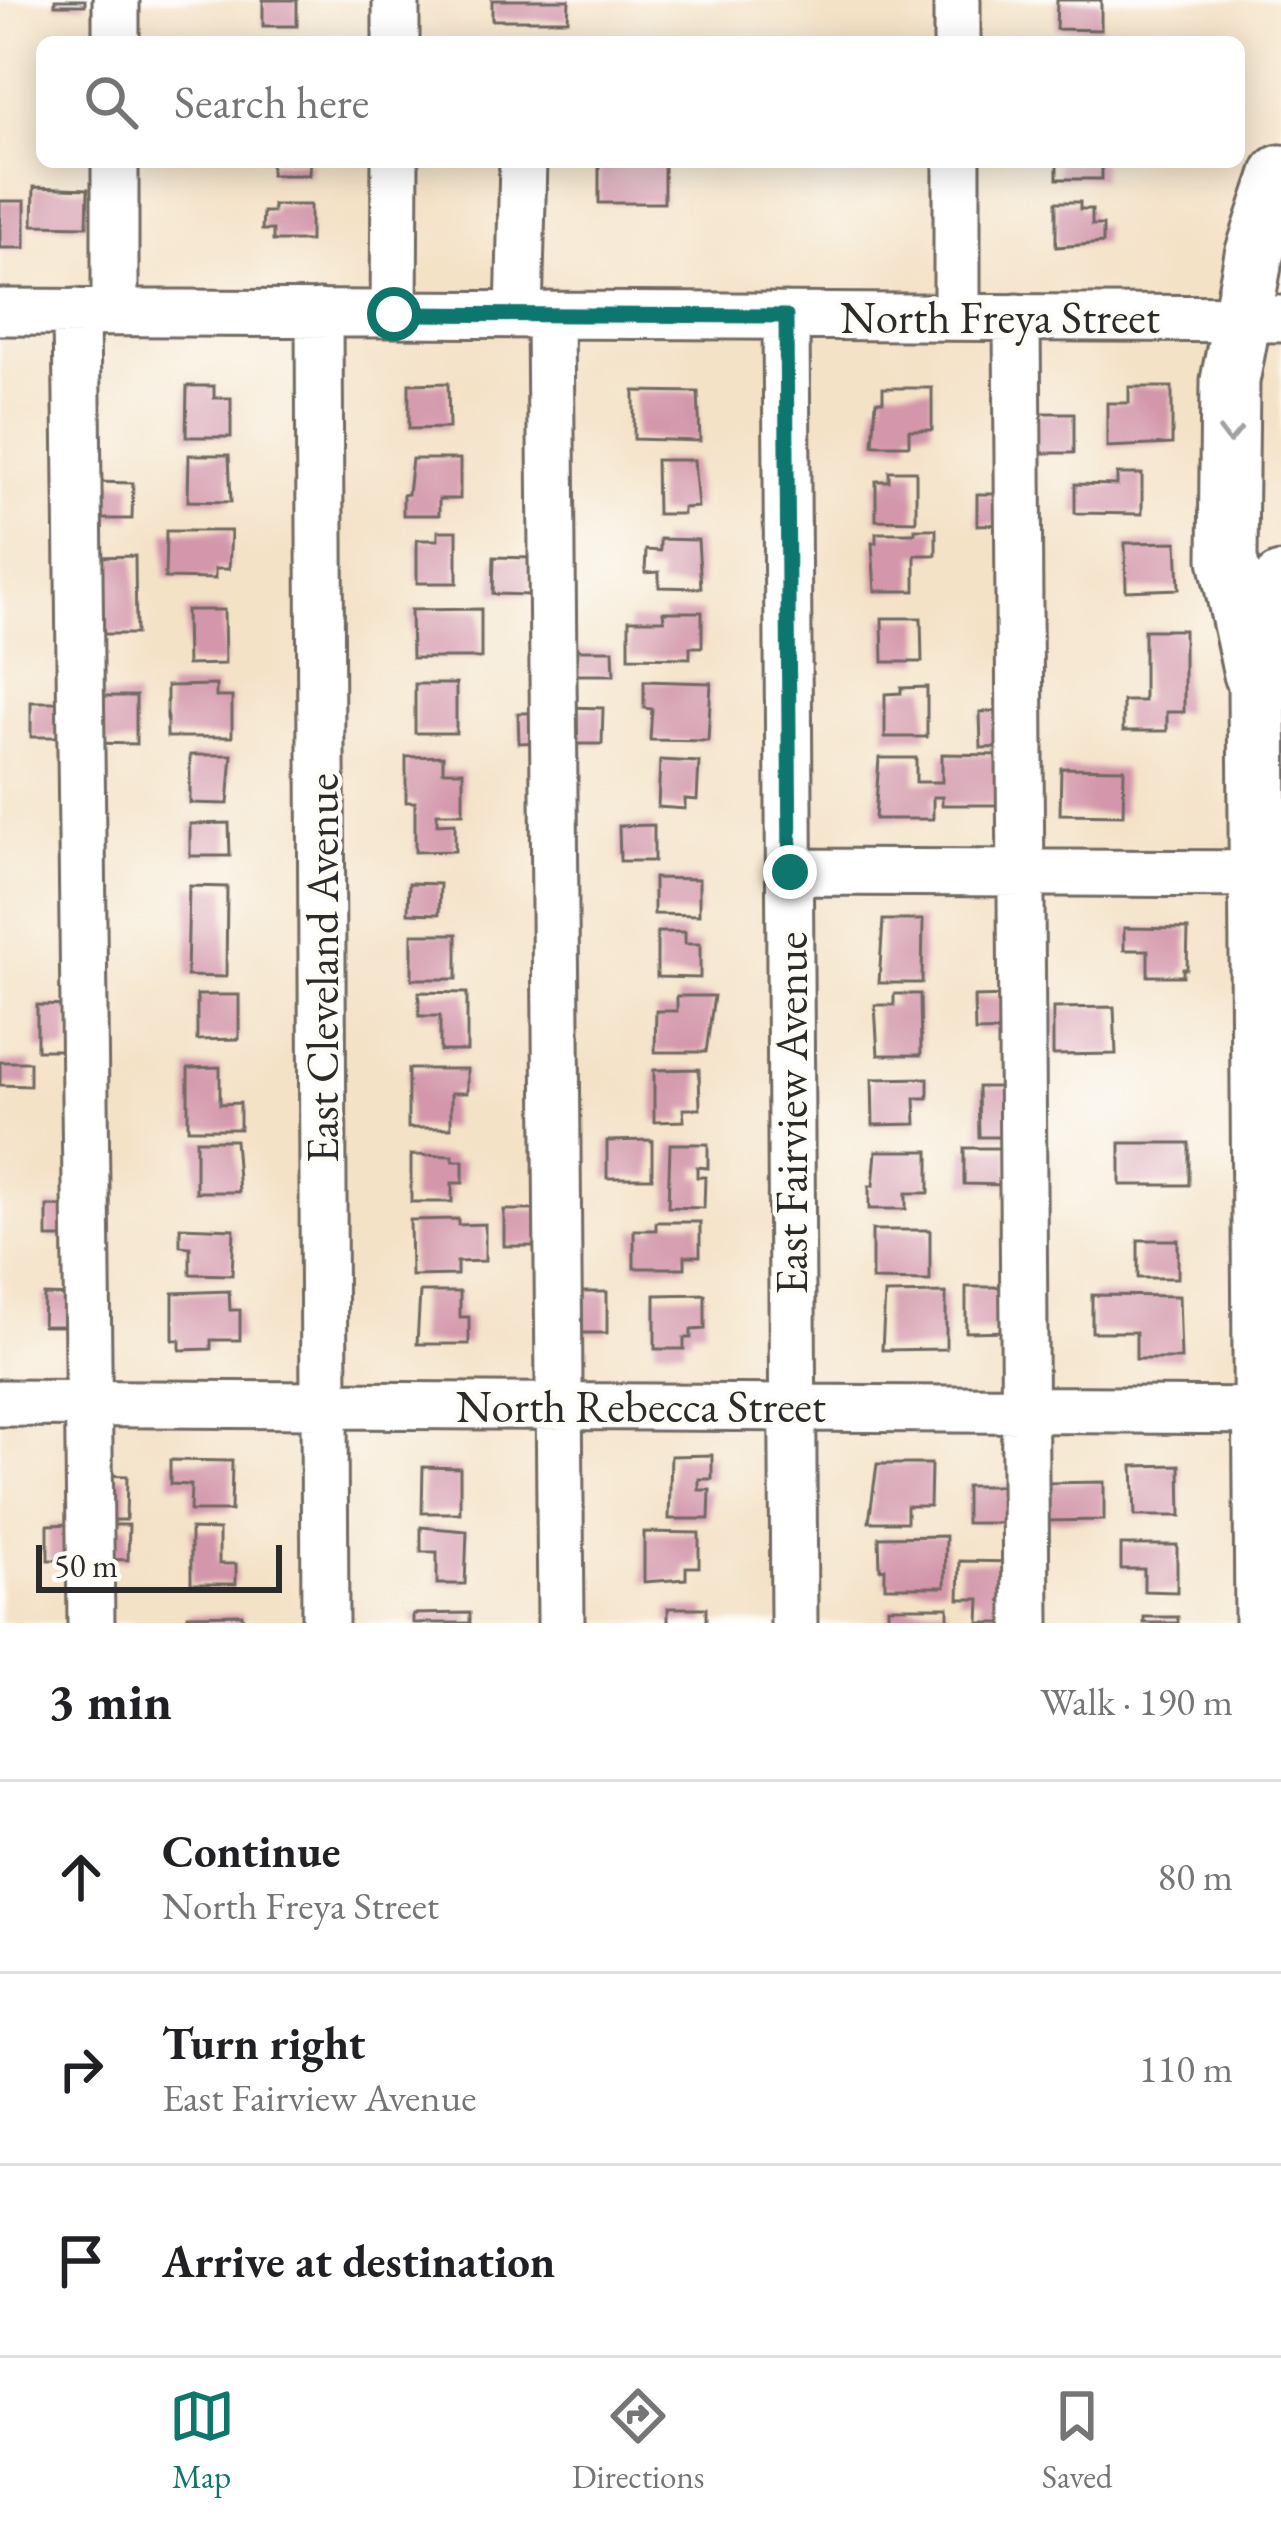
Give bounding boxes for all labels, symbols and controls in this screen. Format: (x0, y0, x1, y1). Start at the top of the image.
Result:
search box (36, 36, 1245, 168)
icon: search (78, 69, 144, 135)
text: Search here (174, 73, 369, 131)
route start (367, 287, 421, 341)
street label: North Freya Street (840, 288, 1160, 346)
one-way arrow (1217, 426, 1243, 445)
street label: East Cleveland Avenue (293, 773, 351, 1163)
route end (763, 845, 817, 899)
street label: East Fairview Avenue (762, 932, 820, 1294)
street label: North Rebecca Street (456, 1377, 826, 1435)
scale bar (36, 1539, 282, 1592)
text: 50 m (54, 1544, 118, 1587)
text: 3 min (48, 1668, 172, 1734)
text: Walk · 190 m (1040, 1676, 1233, 1727)
text: Continue (162, 1822, 340, 1880)
icon: ahead (48, 1844, 114, 1910)
text: 80 m (1157, 1851, 1233, 1902)
text: North Freya Street (162, 1880, 439, 1931)
text: Turn right (162, 2014, 365, 2072)
icon: right (48, 2036, 114, 2102)
text: 110 m (1139, 2043, 1233, 2094)
text: East Fairview Avenue (162, 2072, 476, 2123)
icon: arrive (48, 2228, 114, 2294)
text: Arrive at destination (162, 2232, 555, 2290)
tab: Map (169, 2383, 235, 2498)
tab: Directions (572, 2383, 705, 2498)
tab: Saved (1042, 2383, 1112, 2498)

